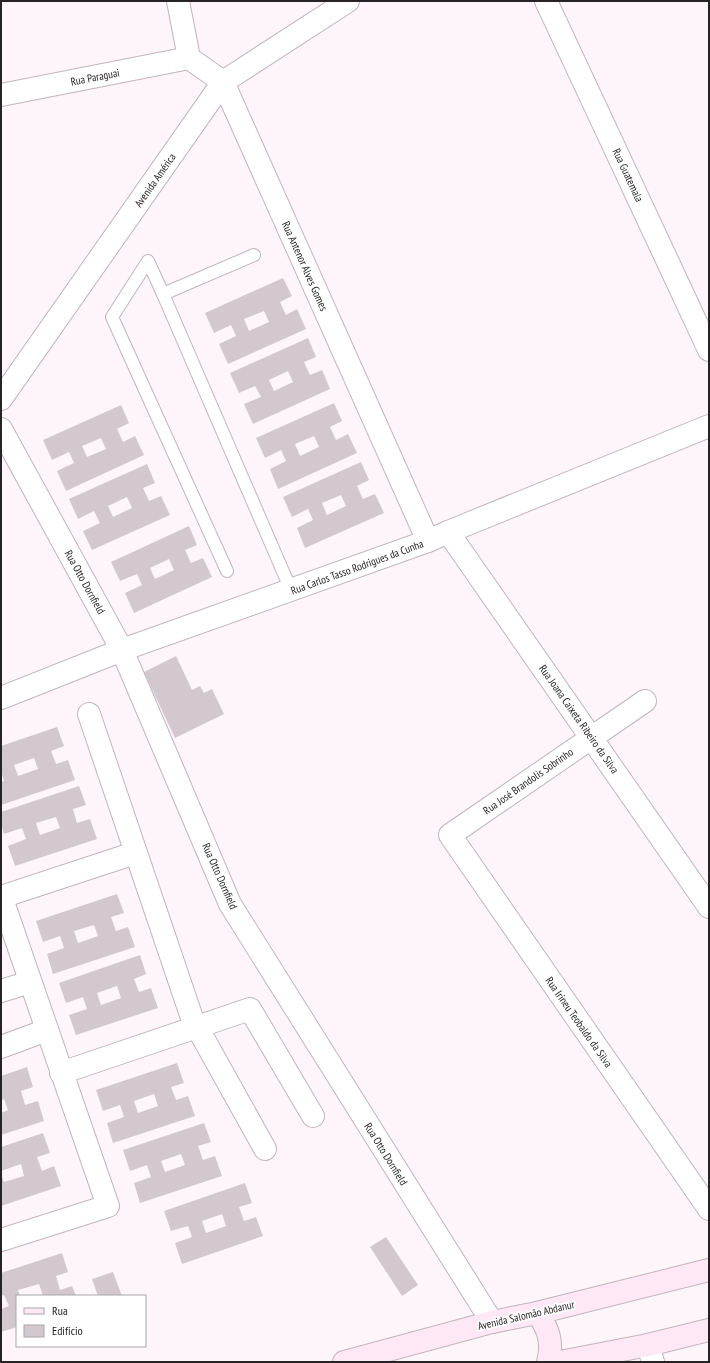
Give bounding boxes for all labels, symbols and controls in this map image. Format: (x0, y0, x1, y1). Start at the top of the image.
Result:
street label: Rua Paraguai (69, 65, 121, 89)
street label: Rua Guatemala (610, 146, 646, 204)
street label: Avenida América (131, 150, 179, 210)
street label: Rua Antenor Alves Gomes (279, 219, 331, 313)
street label: Rua Carlos Tasso Rodrigues da Cunha (289, 536, 425, 598)
street label: Rua Otto Dornfield (62, 548, 108, 617)
street label: Rua Joana Caixeta Ribeiro da Silva (536, 662, 622, 776)
street label: Rua José Brandolis Sobrinho (480, 745, 576, 817)
street label: Rua Otto Dornfield (199, 841, 241, 911)
street label: Rua Irineu Teobaldo da Silva (542, 974, 616, 1070)
street label: Rua Otto Dornfield (361, 1120, 411, 1188)
legend (16, 1295, 146, 1347)
street label: Avenida Salomão Abdanur (476, 1297, 576, 1333)
text: Rua (52, 1303, 68, 1318)
text: Edifício (52, 1323, 83, 1338)

